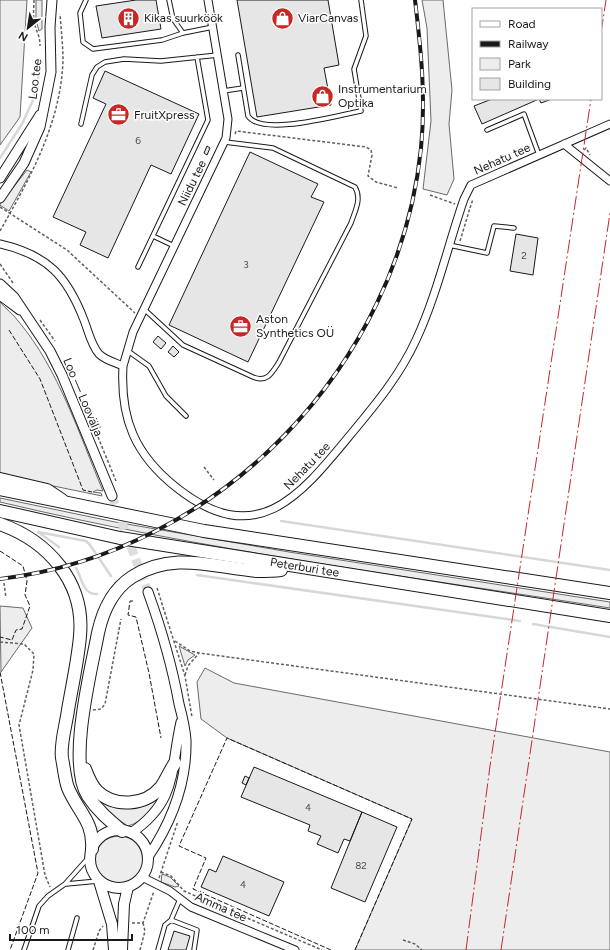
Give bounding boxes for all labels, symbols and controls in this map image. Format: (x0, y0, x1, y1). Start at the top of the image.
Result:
building icon: Kikas suurköök (116, 5, 142, 31)
shop icon: ViarCanvas (270, 5, 296, 31)
north arrow (8, 8, 48, 48)
legend (472, 8, 602, 100)
place label: Kikas suurköök (144, 11, 223, 25)
place label: ViarCanvas (298, 11, 359, 25)
text: Road (508, 17, 536, 31)
text: N (16, 28, 30, 44)
text: Railway (508, 37, 549, 51)
street label: Loo tee (26, 57, 44, 100)
text: Park (508, 57, 531, 71)
text: Building (508, 77, 551, 91)
place label: Instrumentarium Optika (338, 82, 427, 110)
shop icon: Instrumentarium Optika (309, 83, 335, 109)
office icon: FruitXpress (105, 102, 131, 128)
place label: FruitXpress (134, 108, 195, 122)
house number: 6 (135, 134, 141, 147)
street label: Nehatu tee (472, 140, 533, 178)
street label: Niidu tee (175, 157, 209, 208)
house number: 2 (521, 249, 527, 262)
house number: 3 (243, 258, 249, 271)
place label: Aston Synthetics OÜ (256, 312, 334, 340)
office icon: Aston Synthetics OÜ (228, 313, 254, 339)
street label: Loo — Loovälja (60, 356, 106, 438)
street label: Nehatu tee (281, 439, 333, 493)
street label: Peterburi tee (269, 555, 341, 580)
house number: 4 (305, 801, 311, 814)
house number: 82 (355, 859, 367, 872)
house number: 4 (240, 878, 246, 891)
street label: Ämma tee (193, 889, 249, 925)
scale bar (10, 916, 132, 942)
text: 100 m (16, 923, 50, 937)

